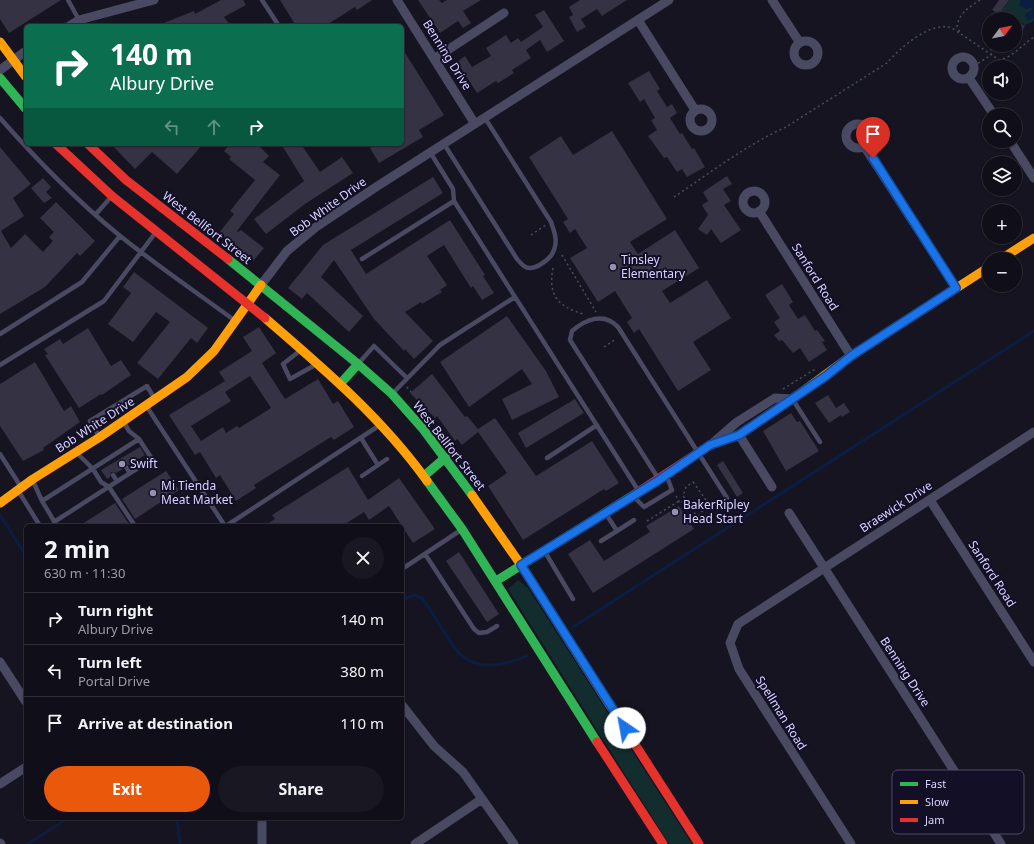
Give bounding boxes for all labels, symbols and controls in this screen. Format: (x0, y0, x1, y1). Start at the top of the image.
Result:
north arrow (982, 12, 1022, 52)
map controls (982, 12, 1022, 292)
street label: Benning Drive (419, 16, 476, 93)
text: 140 m (110, 35, 193, 73)
icon: right (44, 40, 96, 92)
button: sound (982, 60, 1022, 100)
text: Albury Drive (110, 71, 214, 95)
button: search (982, 108, 1022, 148)
icon: left (161, 116, 183, 138)
icon: ahead (203, 116, 225, 138)
icon: right (245, 116, 267, 138)
pin (856, 117, 890, 158)
icon: arrive (862, 123, 884, 145)
button: layers (982, 156, 1022, 196)
street label: Bob White Drive (286, 173, 370, 240)
street label: West Bellfort Street (159, 187, 256, 268)
button: + (982, 204, 1022, 244)
street label: Sanford Road (788, 240, 843, 314)
place label: Tinsley Elementary (621, 251, 686, 282)
button: − (982, 252, 1022, 292)
marker: Tinsley Elementary (608, 262, 618, 272)
street label: Bob White Drive (52, 393, 138, 457)
street label: West Bellfort Street (409, 398, 490, 494)
place label: Swift (130, 455, 158, 472)
marker: Swift (117, 459, 127, 469)
place label: Mi Tienda Meat Market (161, 477, 234, 508)
street label: Braewick Drive (856, 477, 935, 536)
marker: Mi Tienda Meat Market (148, 488, 158, 498)
place label: BakerRipley Head Start (683, 496, 750, 527)
marker: BakerRipley Head Start (670, 507, 680, 517)
text: 2 min (44, 532, 110, 565)
button: close (342, 537, 384, 579)
street label: Sanford Road (965, 537, 1020, 610)
text: 630 m · 11:30 (44, 564, 125, 582)
text: Turn right (78, 600, 153, 620)
icon: right (44, 608, 66, 630)
text: 140 m (340, 609, 384, 629)
text: Albury Drive (78, 620, 153, 638)
street label: Benning Drive (876, 634, 934, 710)
text: Turn left (78, 652, 142, 672)
icon: left (44, 660, 66, 682)
text: 380 m (340, 661, 384, 681)
text: Portal Drive (78, 672, 150, 690)
street label: Spellman Road (752, 673, 811, 753)
position arrow (604, 707, 646, 749)
icon: arrive (44, 712, 66, 734)
text: Arrive at destination (78, 713, 233, 733)
text: 110 m (340, 713, 384, 733)
button: Exit (44, 766, 210, 812)
button: Share (218, 766, 384, 812)
legend (892, 770, 1024, 834)
text: Fast (925, 776, 946, 791)
text: Slow (925, 794, 949, 809)
text: Jam (924, 812, 944, 827)

